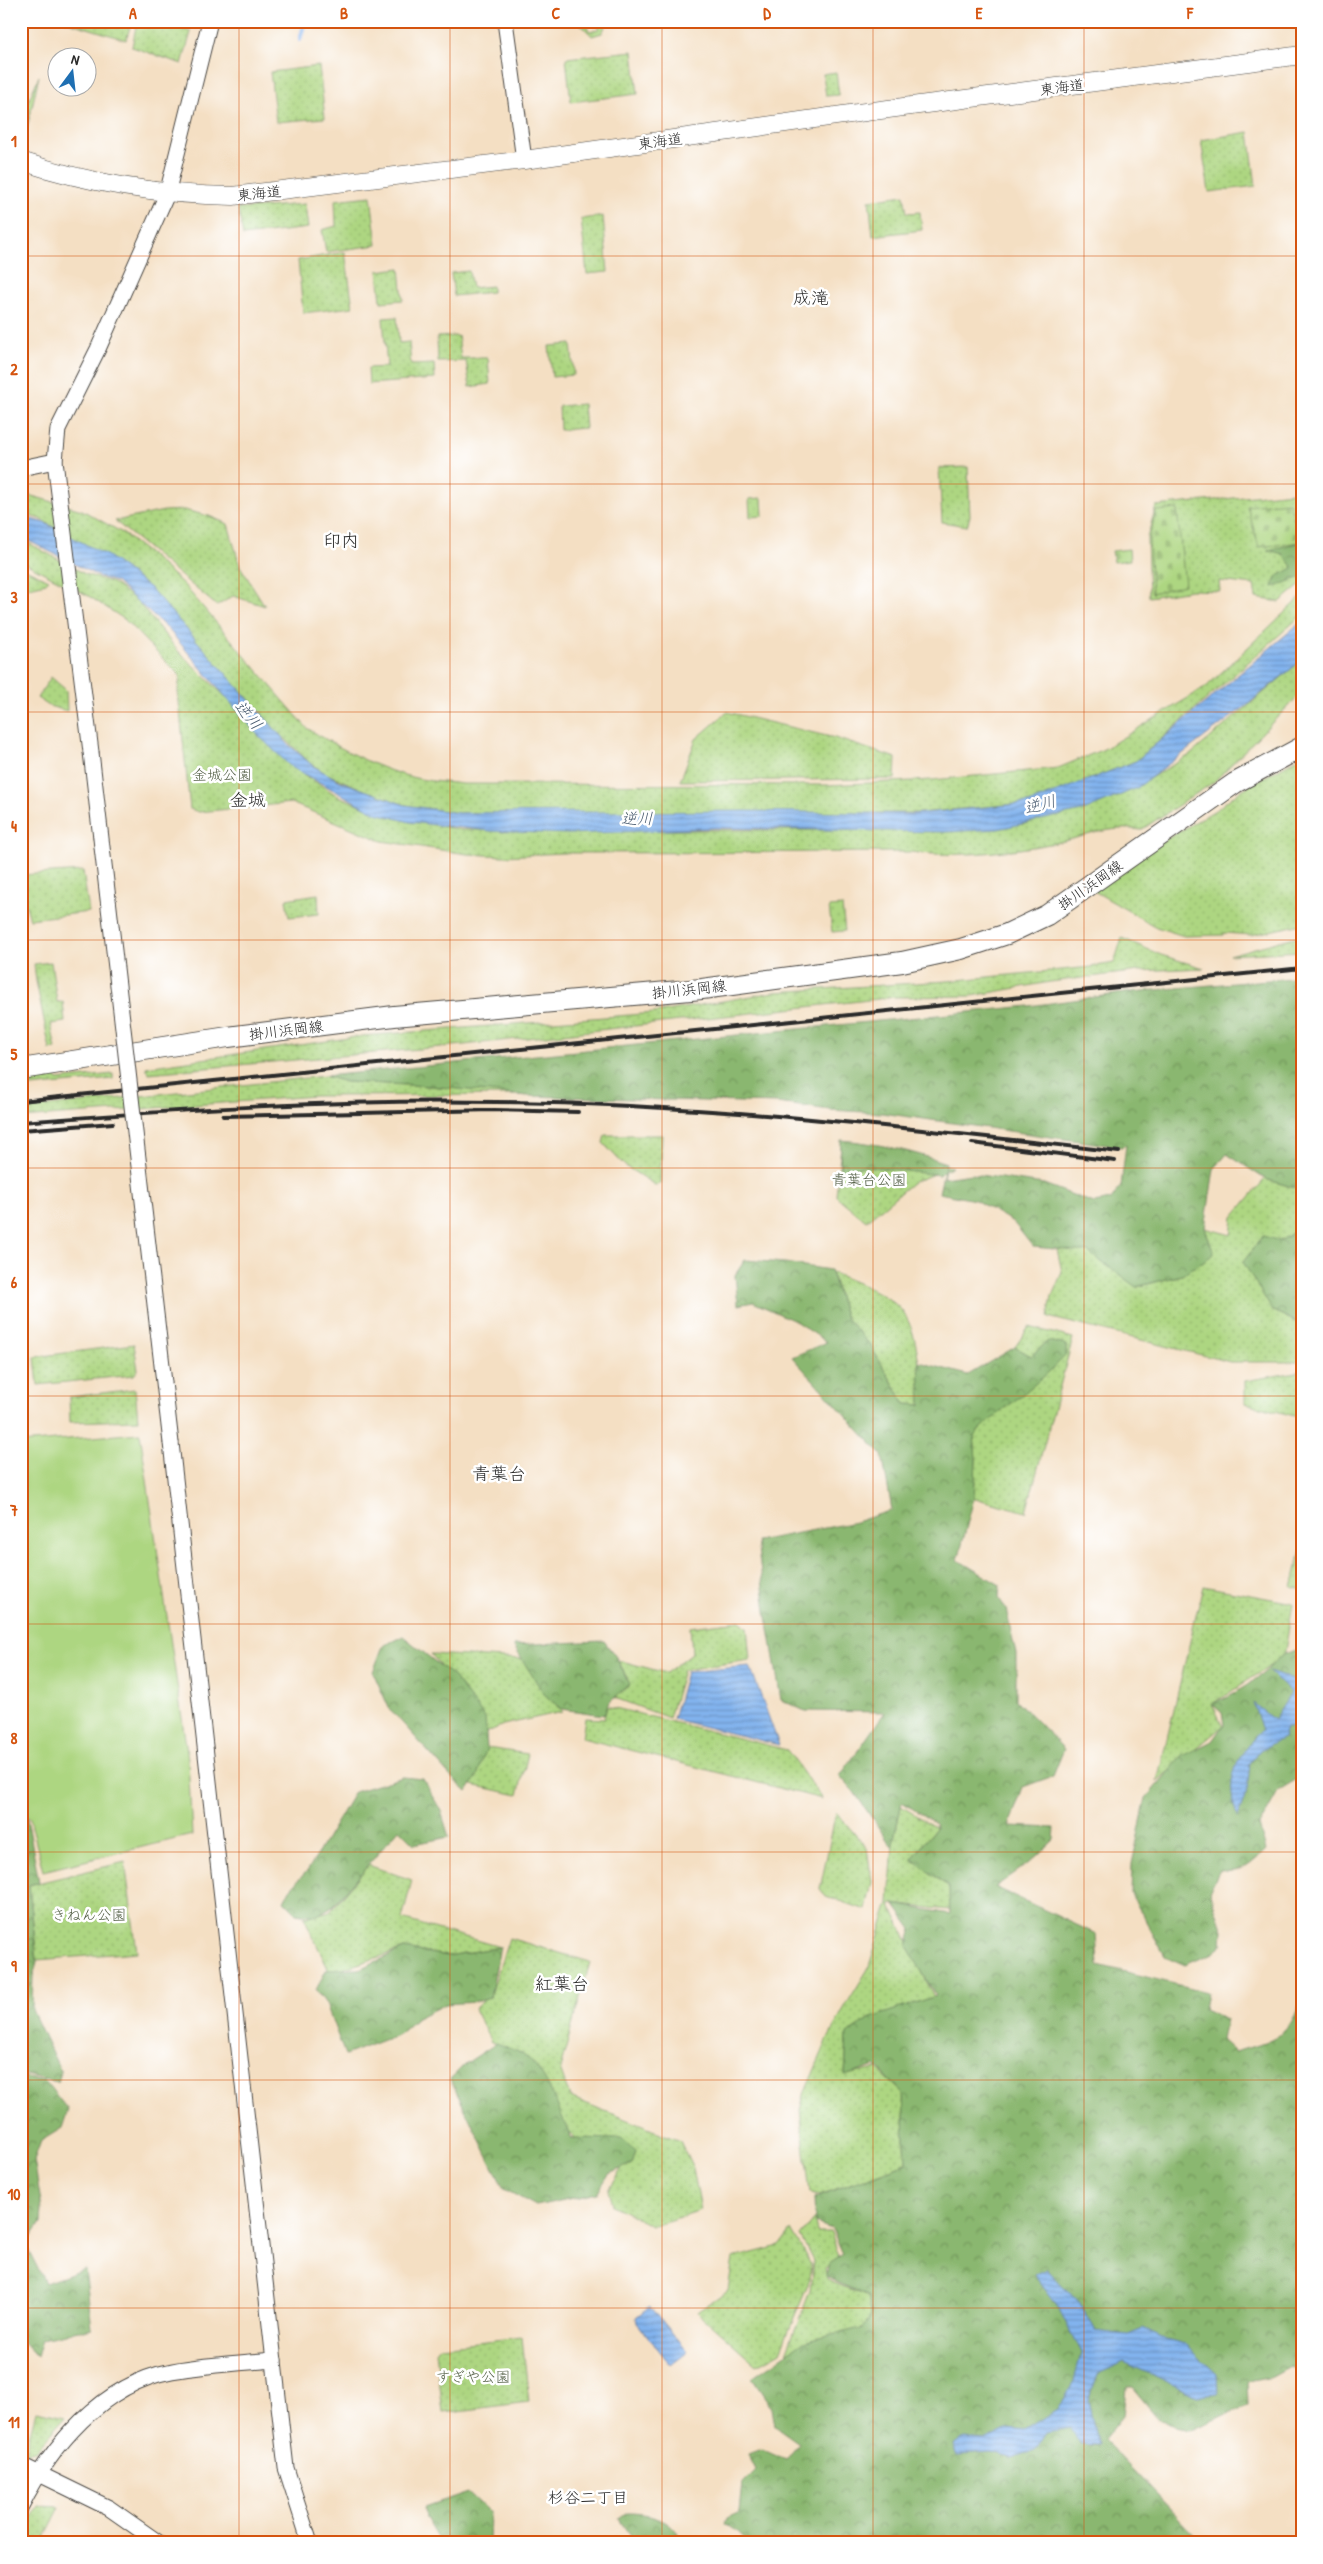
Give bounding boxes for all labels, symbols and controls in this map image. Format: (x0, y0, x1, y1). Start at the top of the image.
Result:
text: A (129, 2, 137, 24)
text: B (340, 2, 348, 24)
text: C (552, 2, 561, 24)
text: D (763, 2, 771, 24)
text: E (975, 2, 983, 24)
text: F (1186, 2, 1194, 24)
north arrow (48, 48, 98, 98)
text: N (69, 49, 82, 69)
street label: 東海道 (1038, 74, 1086, 100)
street label: 東海道 (636, 127, 684, 155)
text: 1 (11, 130, 17, 152)
street label: 東海道 (236, 180, 282, 206)
district label: 成滝 (793, 285, 829, 310)
text: 2 (10, 358, 18, 380)
district label: 印内 (323, 528, 359, 553)
text: 3 (10, 586, 18, 608)
water label: 逆川 (230, 696, 268, 734)
park label: 金城公園 (192, 764, 252, 785)
district label: 金城 (230, 787, 266, 812)
water label: 逆川 (1022, 789, 1058, 819)
water label: 逆川 (621, 807, 653, 829)
text: 4 (11, 815, 17, 837)
street label: 掛川浜岡線 (1053, 855, 1127, 915)
street label: 掛川浜岡線 (651, 975, 727, 1003)
street label: 掛川浜岡線 (247, 1015, 325, 1045)
text: 5 (11, 1043, 18, 1065)
park label: 青葉台公園 (831, 1169, 907, 1190)
text: 6 (11, 1271, 18, 1293)
district label: 青葉台 (472, 1461, 526, 1486)
text: 7 (9, 1499, 18, 1521)
text: 8 (11, 1727, 18, 1749)
park label: きねん公園 (51, 1904, 127, 1925)
text: 9 (11, 1955, 17, 1977)
district label: 紅葉台 (535, 1971, 589, 1996)
text: 10 (8, 2183, 20, 2205)
park label: すぎや公園 (436, 2366, 510, 2387)
text: 11 (8, 2411, 20, 2433)
district label: 杉谷二丁目 (548, 2486, 628, 2508)

